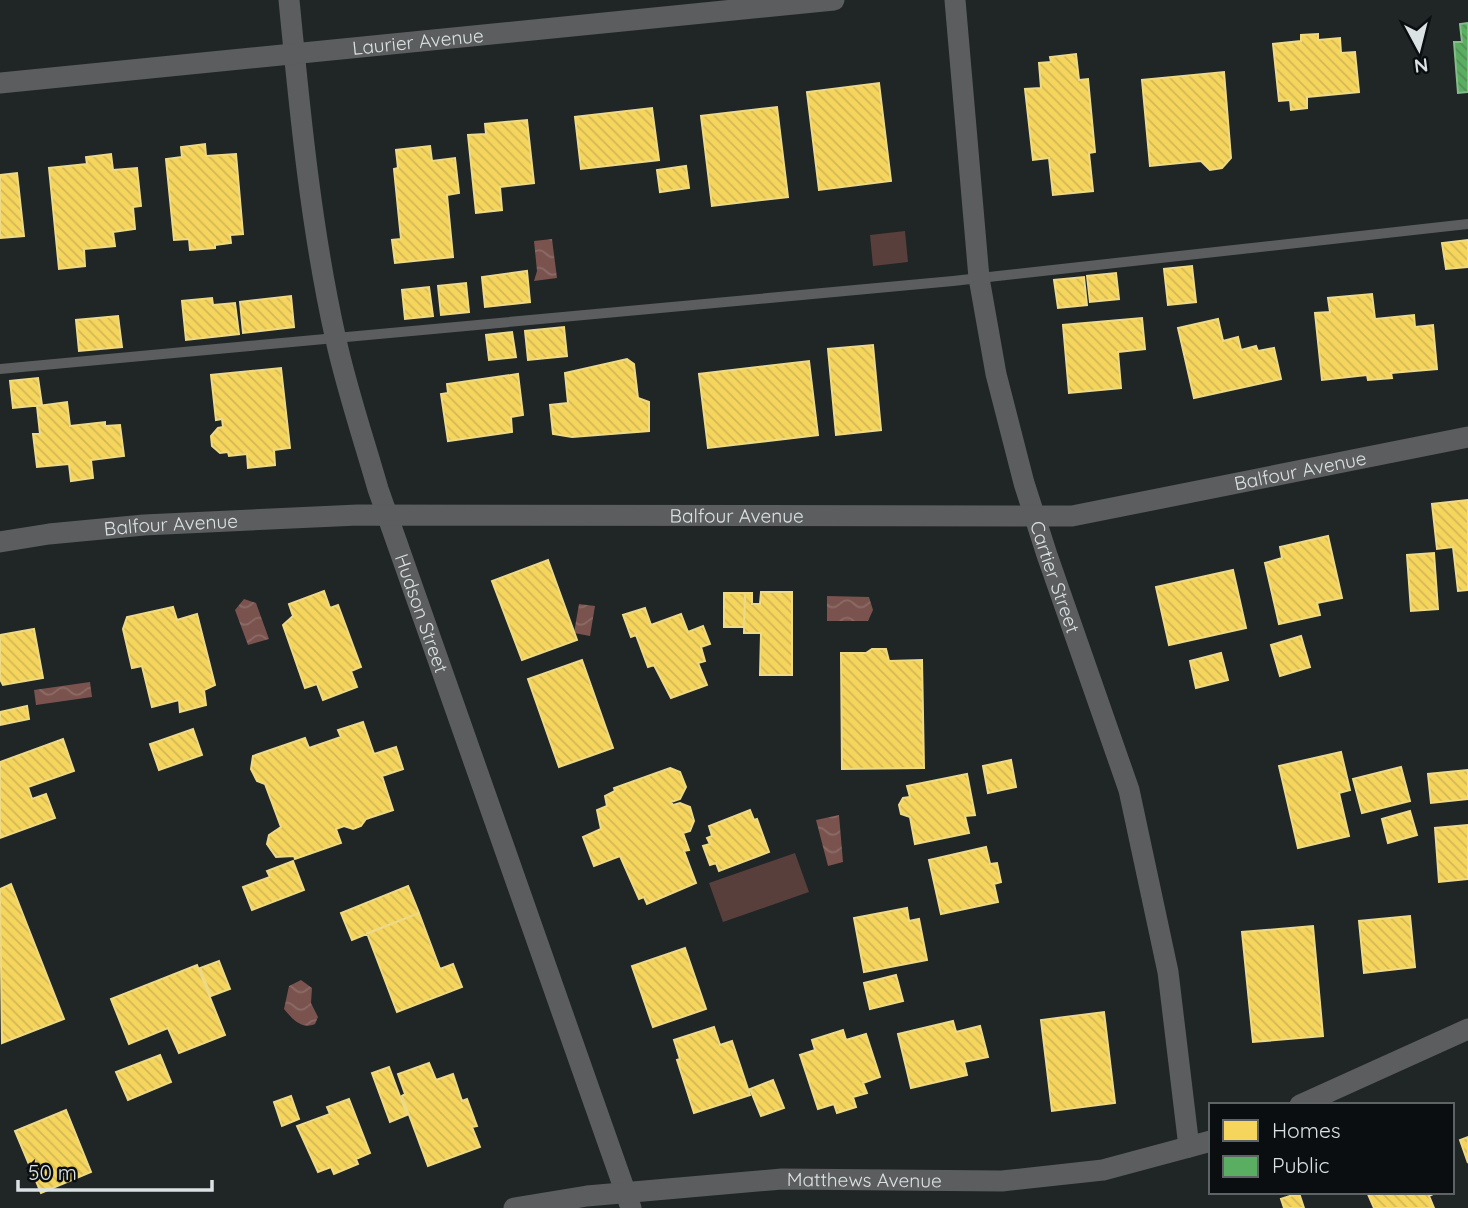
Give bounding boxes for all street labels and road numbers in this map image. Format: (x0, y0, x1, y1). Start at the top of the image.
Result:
street label: Laurier Avenue (351, 23, 485, 60)
street label: Balfour Avenue (1232, 446, 1368, 495)
street label: Balfour Avenue (670, 503, 804, 528)
street label: Balfour Avenue (103, 509, 239, 541)
street label: Cartier Street (1025, 518, 1085, 636)
street label: Hudson Street (390, 550, 454, 676)
street label: Matthews Avenue (787, 1167, 942, 1192)

